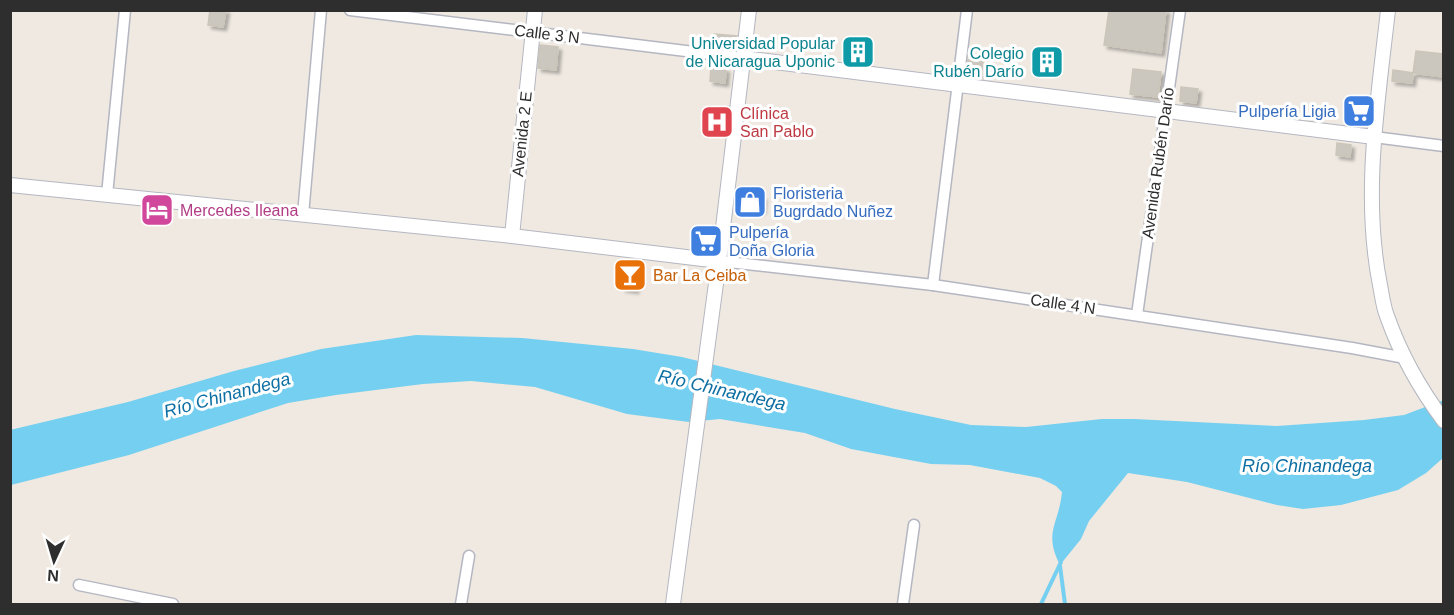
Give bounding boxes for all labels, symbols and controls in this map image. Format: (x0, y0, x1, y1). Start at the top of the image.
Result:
street label: Calle 3 N (513, 22, 581, 46)
building icon: Universidad Popular de Nicaragua Uponic (840, 34, 876, 70)
place label: Universidad Popular de Nicaragua Uponic (686, 35, 836, 70)
building icon: Colegio Rubén Darío (1029, 44, 1065, 80)
place label: Colegio Rubén Darío (933, 45, 1024, 80)
street label: Avenida Rubén Darío (1139, 86, 1177, 240)
street label: Avenida 2 E (509, 90, 535, 178)
supermarket icon: Pulpería Ligia (1341, 93, 1377, 129)
place label: Pulpería Ligia (1238, 103, 1336, 120)
hospital icon: Clínica San Pablo (699, 104, 735, 140)
place label: Clínica San Pablo (740, 105, 814, 140)
shop icon: Floristeria Bugrdado Nuñez (732, 184, 768, 220)
place label: Floristeria Bugrdado Nuñez (773, 185, 893, 220)
hotel icon: Mercedes Ileana (139, 192, 175, 228)
place label: Mercedes Ileana (180, 202, 298, 219)
supermarket icon: Pulpería Doña Gloria (688, 223, 724, 259)
place label: Pulpería Doña Gloria (729, 224, 814, 259)
bar icon: Bar La Ceiba (612, 257, 648, 293)
place label: Bar La Ceiba (653, 267, 746, 284)
street label: Calle 4 N (1029, 291, 1097, 317)
water label: Río Chinandega (656, 366, 788, 414)
water label: Río Chinandega (162, 369, 292, 421)
water label: Río Chinandega (1242, 456, 1372, 476)
north arrow (24, 531, 84, 591)
text: N (47, 567, 59, 584)

